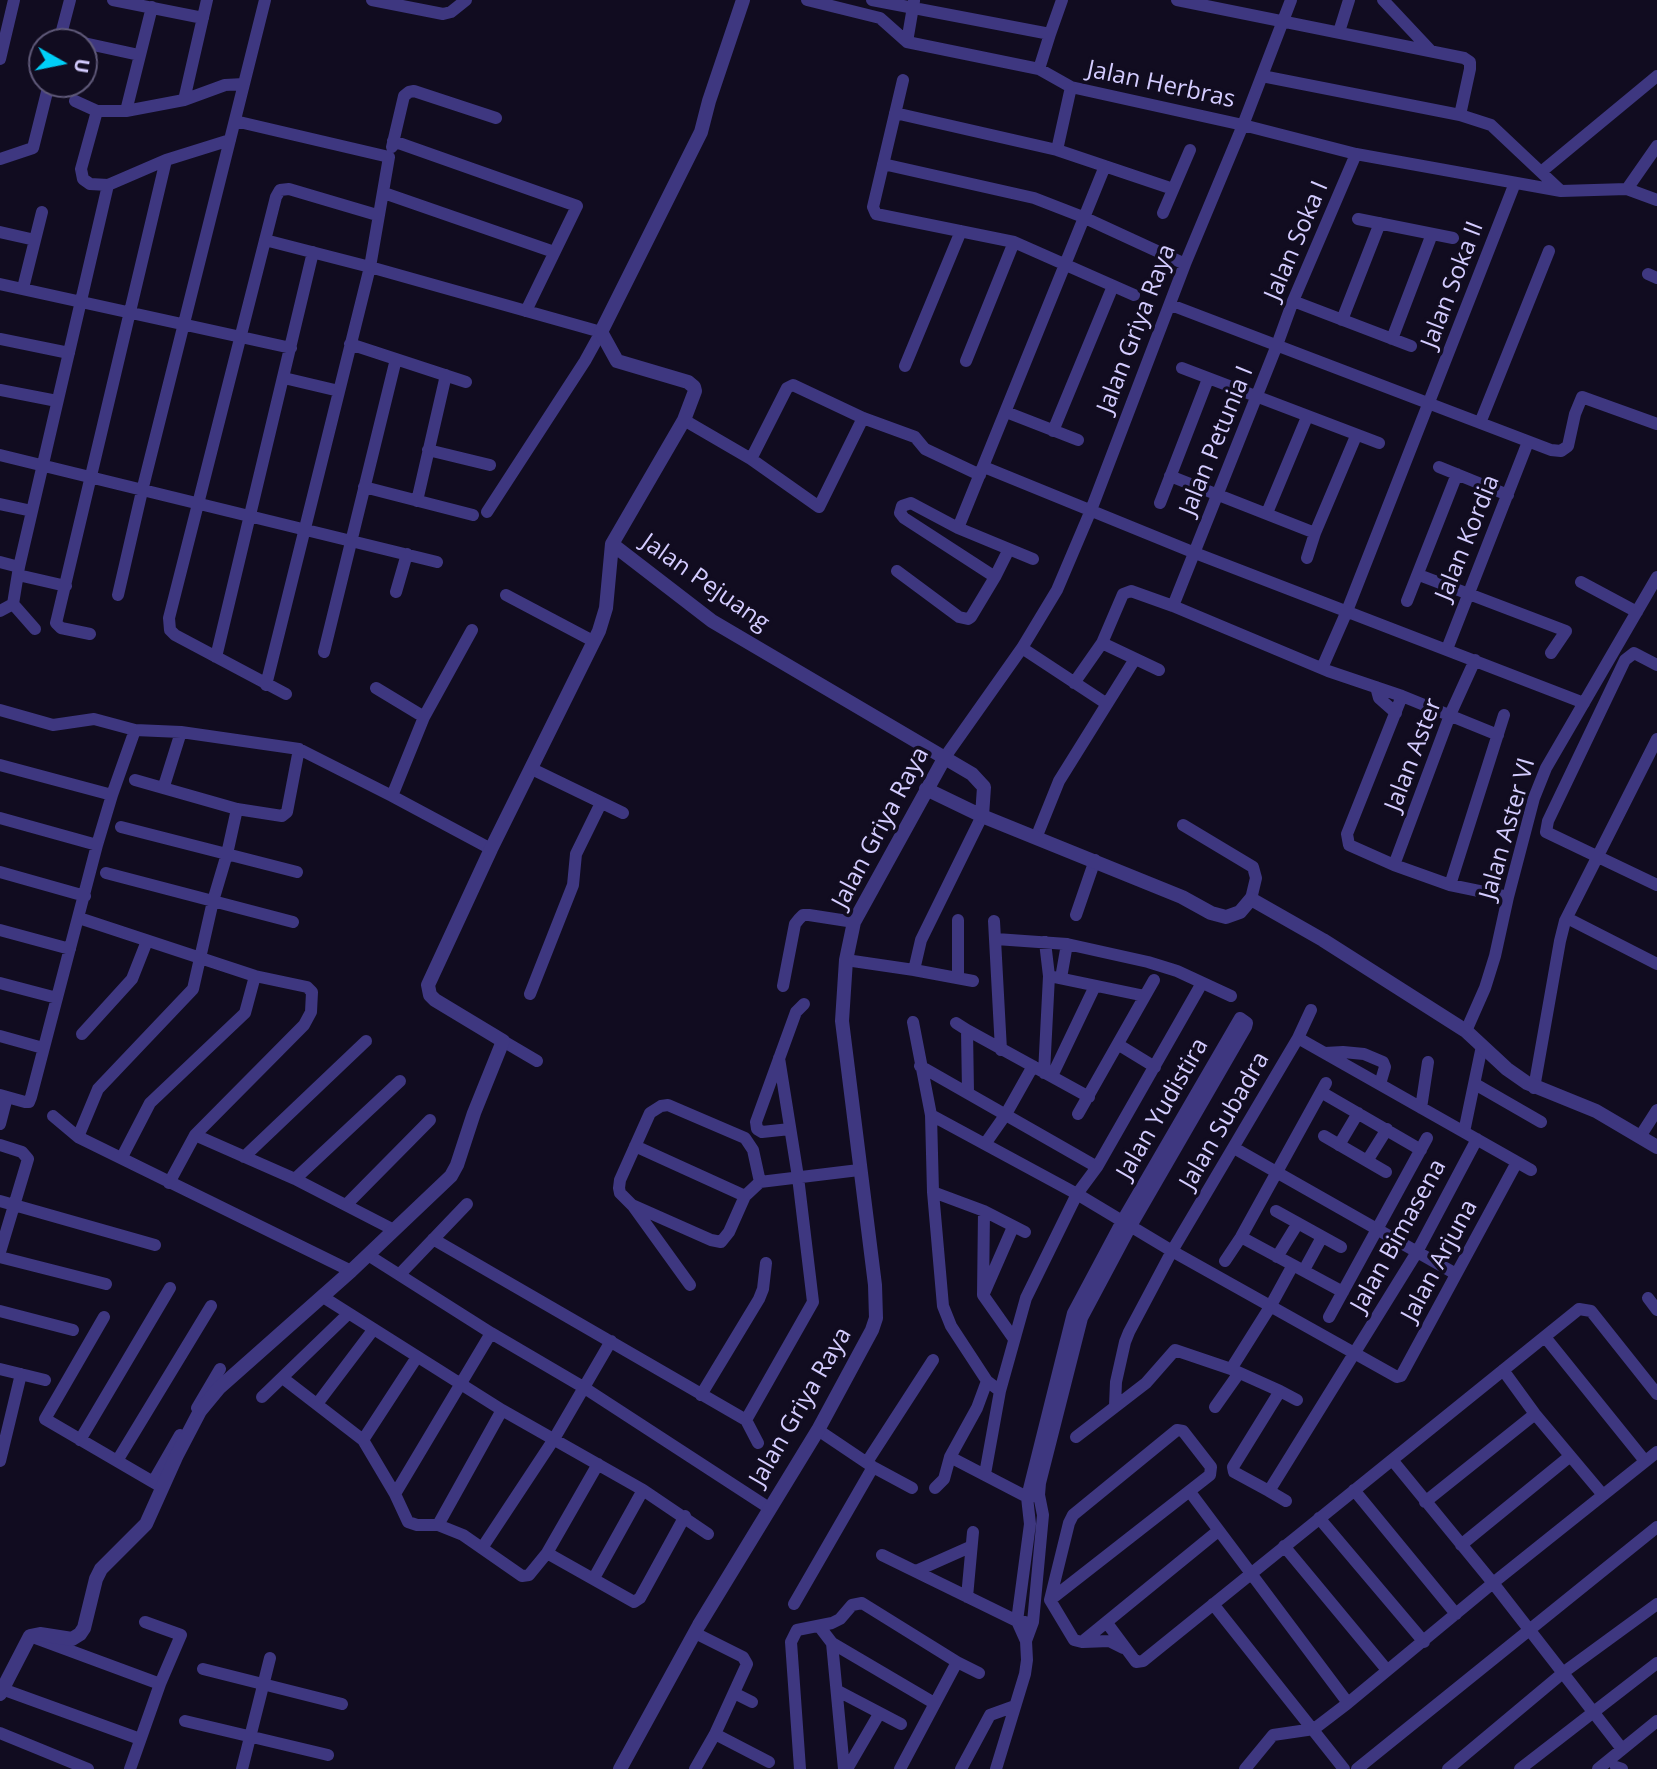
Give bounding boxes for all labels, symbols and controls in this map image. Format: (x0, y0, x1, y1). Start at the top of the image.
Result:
north arrow (28, 28, 98, 98)
street label: Jalan Herbras (1084, 55, 1238, 115)
text: U (68, 57, 96, 75)
street label: Jalan Soka I (1259, 177, 1335, 305)
street label: Jalan Soka II (1416, 218, 1490, 352)
street label: Jalan Griya Raya (1092, 240, 1182, 418)
street label: Jalan Petunia I (1174, 362, 1260, 520)
street label: Jalan Kordia (1430, 471, 1506, 605)
street label: Jalan Pejuang (635, 528, 775, 638)
street label: Jalan Aster (1379, 694, 1449, 816)
street label: Jalan Griya Raya (826, 742, 936, 914)
street label: Jalan Aster VI (1474, 755, 1542, 903)
street label: Jalan Yudistira (1111, 1033, 1215, 1185)
street label: Jalan Subadra (1174, 1047, 1276, 1195)
street label: Jalan Bimasena (1345, 1155, 1453, 1317)
street label: Jalan Arjuna (1396, 1195, 1484, 1327)
street label: Jalan Griya Raya (744, 1322, 858, 1492)

